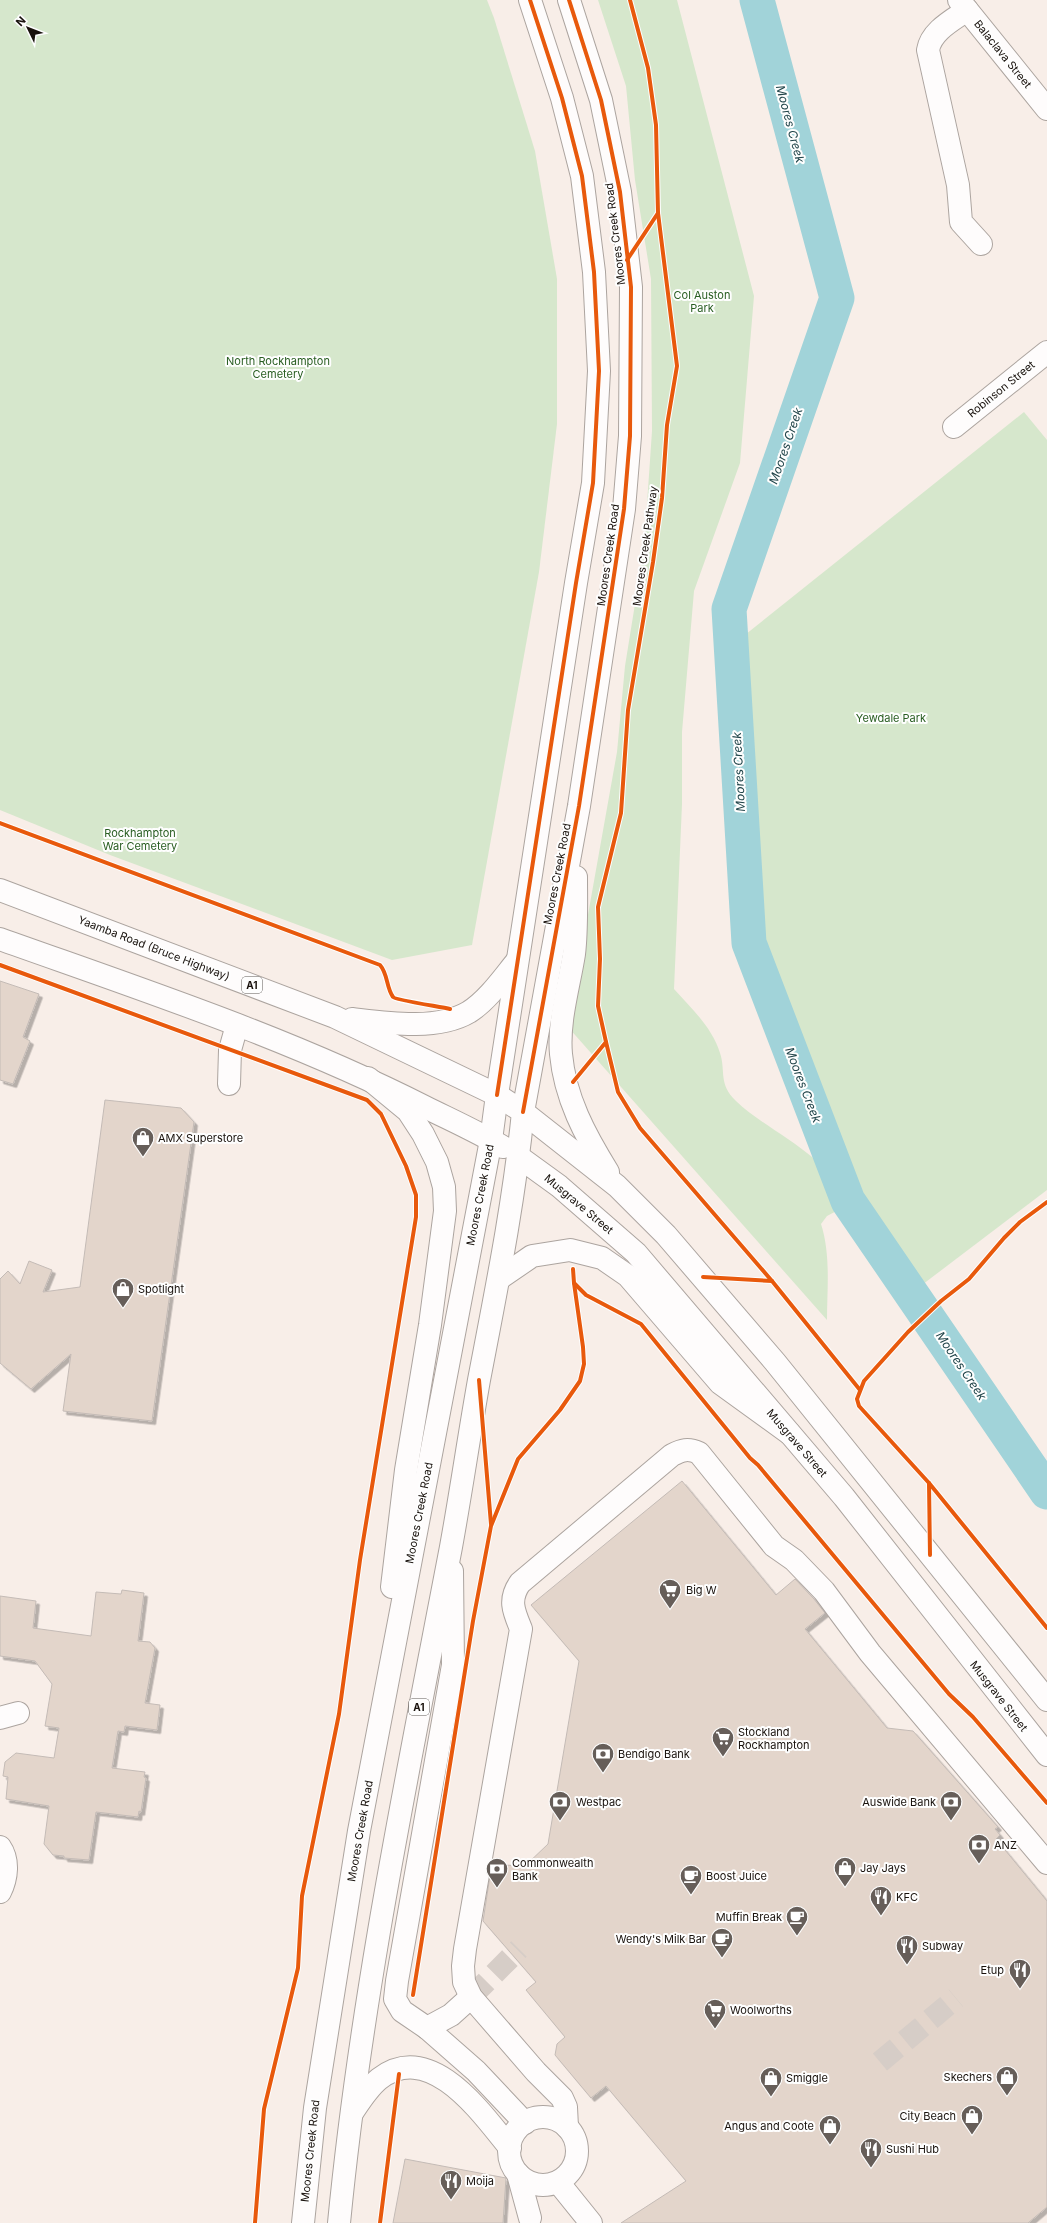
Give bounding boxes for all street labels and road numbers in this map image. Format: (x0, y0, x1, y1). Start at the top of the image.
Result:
street label: Balaclava Street (971, 17, 1035, 91)
street label: Moores Creek Road (602, 182, 628, 286)
street label: Robinson Street (965, 357, 1038, 420)
street label: Moores Creek Pathway (630, 485, 660, 607)
street label: Moores Creek Road (594, 503, 622, 607)
street label: Moores Creek Road (540, 822, 574, 926)
street label: Yaamba Road (Bruce Highway) (76, 913, 232, 983)
road number: A1 (242, 977, 262, 993)
street label: Moores Creek Road (463, 1143, 497, 1247)
street label: Musgrave Street (542, 1171, 617, 1237)
street label: Musgrave Street (764, 1406, 831, 1480)
street label: Moores Creek Road (402, 1461, 436, 1565)
street label: Musgrave Street (967, 1658, 1031, 1734)
road number: A1 (409, 1699, 429, 1715)
street label: Moores Creek Road (344, 1779, 376, 1883)
street label: Moores Creek Road (298, 2099, 322, 2203)

